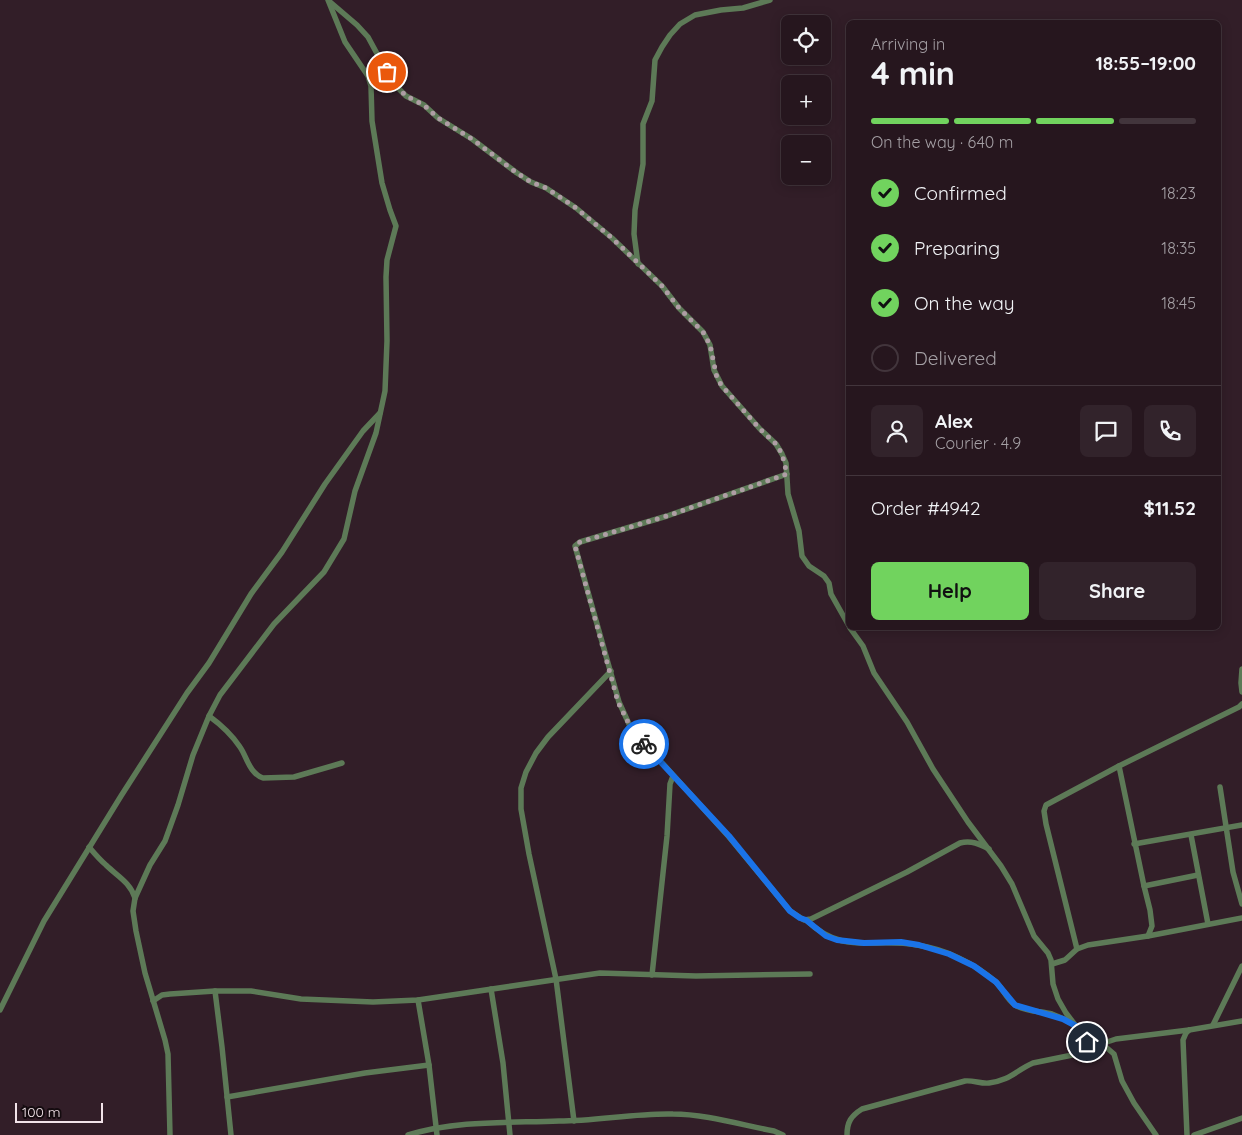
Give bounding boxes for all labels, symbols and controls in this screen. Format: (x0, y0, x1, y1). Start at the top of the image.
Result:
map controls (781, 15, 831, 185)
button: locate (781, 15, 831, 65)
text: Arriving in (871, 34, 945, 54)
pin (366, 51, 408, 93)
text: 18:55–19:00 (1095, 51, 1196, 75)
text: 4 min (871, 53, 955, 93)
icon: bag (373, 58, 401, 86)
button: + (781, 75, 831, 125)
text: On the way · 640 m (871, 132, 1013, 152)
button: − (781, 135, 831, 185)
icon: check (871, 179, 899, 207)
text: Confirmed (914, 181, 1007, 205)
text: 18:23 (1161, 183, 1196, 203)
icon: check (871, 234, 899, 262)
text: Preparing (914, 236, 1000, 260)
text: 18:35 (1161, 238, 1196, 258)
icon: check (871, 289, 899, 317)
text: On the way (914, 291, 1015, 315)
text: 18:45 (1161, 293, 1196, 313)
text: Delivered (914, 346, 997, 370)
button: person (871, 405, 923, 457)
button: chat (1080, 405, 1132, 457)
button: phone (1144, 405, 1196, 457)
text: Alex (935, 409, 973, 433)
text: Courier · 4.9 (935, 433, 1021, 453)
text: Order #4942 (871, 496, 980, 520)
text: $11.52 (1143, 496, 1196, 520)
button: Help (871, 562, 1029, 620)
button: Share (1039, 562, 1196, 620)
courier (619, 719, 669, 769)
icon: bike (630, 730, 658, 758)
pin (1066, 1021, 1108, 1063)
icon: home (1073, 1028, 1101, 1056)
scale bar (15, 1100, 102, 1123)
text: 100 m (22, 1103, 60, 1121)

